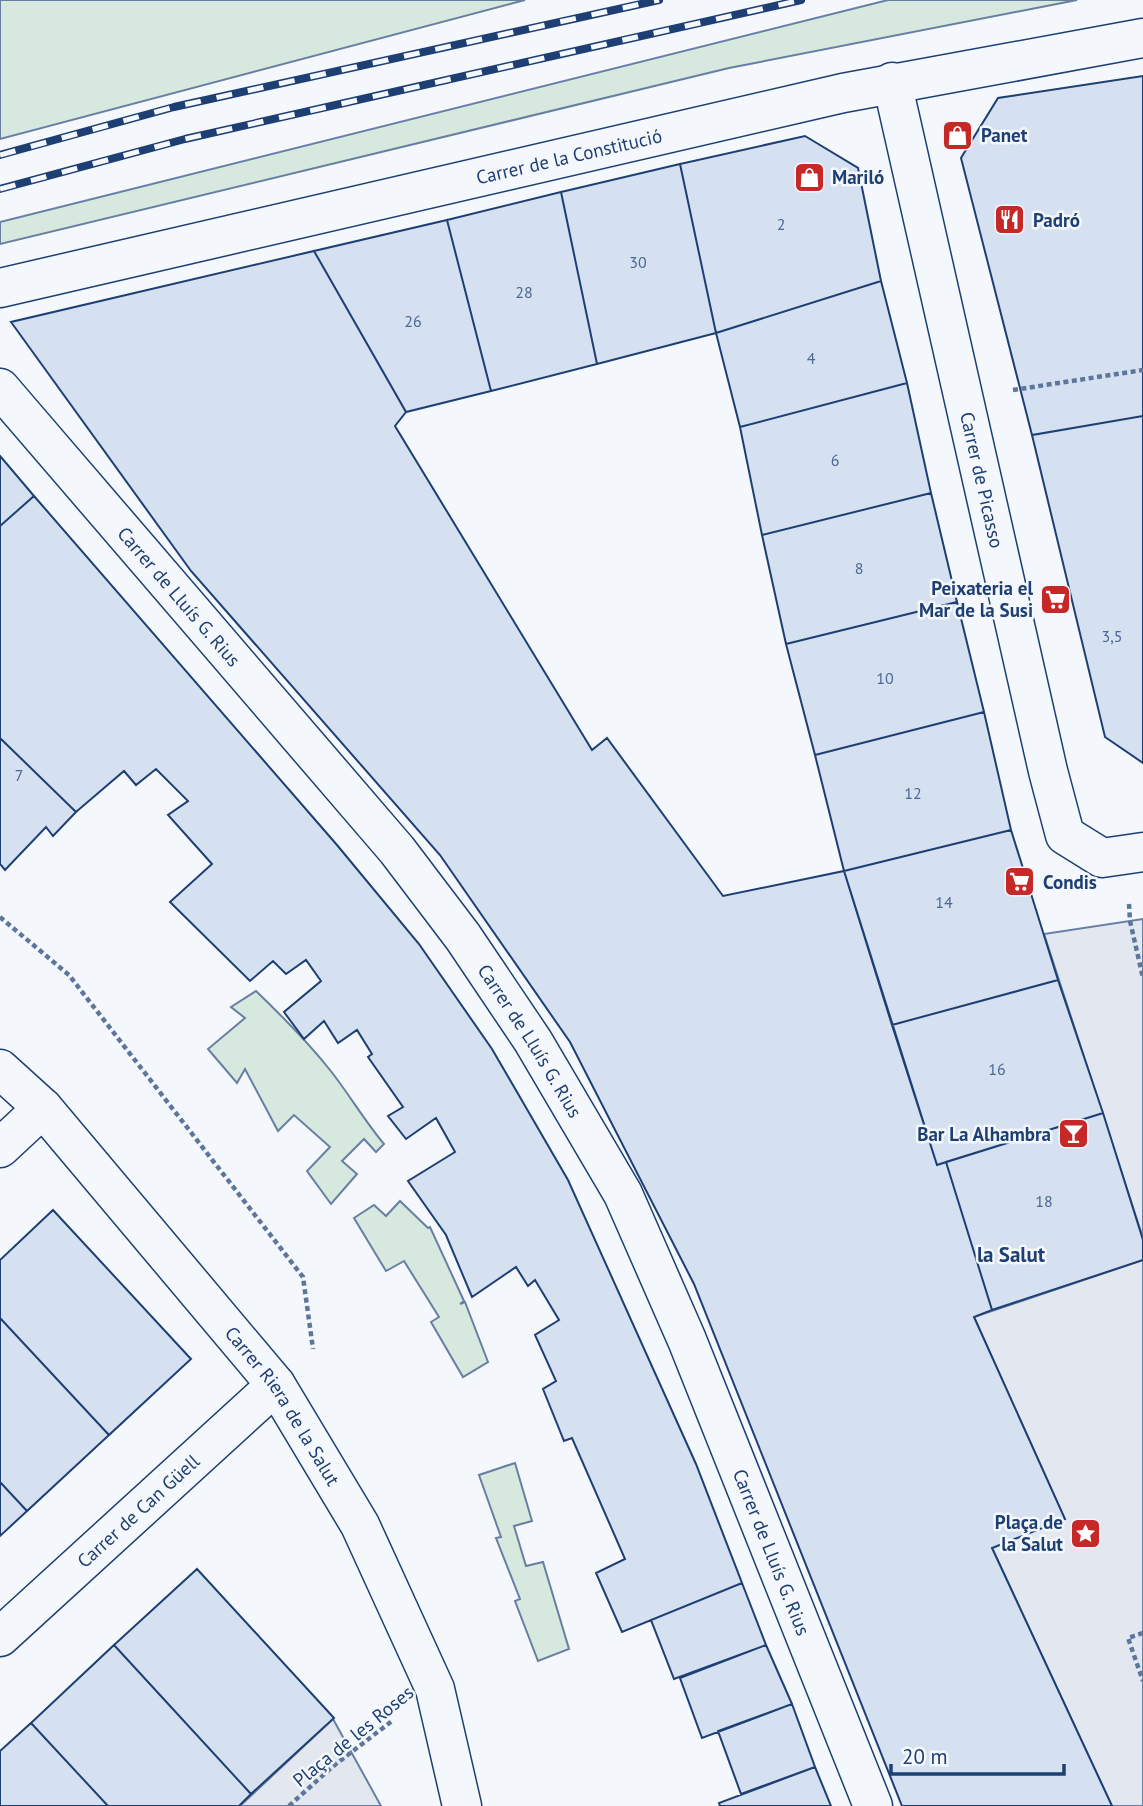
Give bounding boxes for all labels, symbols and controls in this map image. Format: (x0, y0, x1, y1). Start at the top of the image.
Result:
shop icon: Panet (941, 118, 975, 152)
street label: Carrer de la Constitució (474, 123, 664, 189)
place label: Panet (981, 123, 1028, 147)
shop icon: Mariló (792, 160, 826, 194)
place label: Mariló (832, 165, 884, 189)
restaurant icon: Padró (993, 203, 1027, 237)
place label: Padró (1033, 208, 1080, 232)
house number: 2 (777, 214, 785, 234)
house number: 30 (629, 252, 647, 272)
house number: 28 (515, 282, 533, 302)
house number: 26 (404, 311, 422, 331)
house number: 4 (807, 348, 816, 368)
street label: Carrer de Picasso (955, 409, 1009, 550)
house number: 6 (831, 450, 839, 470)
street label: Carrer de Lluís G. Rius (112, 522, 246, 671)
house number: 8 (855, 558, 863, 578)
place label: Peixateria el Mar de la Susi (919, 576, 1033, 622)
supermarket icon: Peixateria el Mar de la Susi (1039, 582, 1073, 616)
house number: 3,5 (1101, 626, 1123, 646)
house number: 10 (876, 668, 894, 688)
house number: 7 (15, 765, 23, 785)
house number: 12 (904, 783, 922, 803)
supermarket icon: Condis (1003, 865, 1037, 899)
place label: Condis (1043, 870, 1097, 894)
house number: 14 (935, 892, 953, 912)
street label: Carrer de Lluís G. Rius (473, 960, 587, 1122)
house number: 16 (988, 1059, 1006, 1079)
bar icon: Bar La Alhambra (1057, 1117, 1091, 1151)
place label: Bar La Alhambra (917, 1122, 1051, 1146)
house number: 18 (1035, 1191, 1053, 1211)
district label: la Salut (977, 1241, 1046, 1268)
street label: Carrer Riera de la Salut (220, 1321, 346, 1490)
street label: Carrer de Can Güell (72, 1449, 205, 1573)
street label: Carrer de Lluís G. Rius (728, 1466, 816, 1639)
place label: Plaça de la Salut (995, 1510, 1063, 1556)
place icon: Plaça de la Salut (1069, 1516, 1103, 1550)
street label: Plaça de les Roses (288, 1680, 418, 1792)
scale bar (891, 1732, 1064, 1776)
text: 20 m (902, 1743, 948, 1770)

